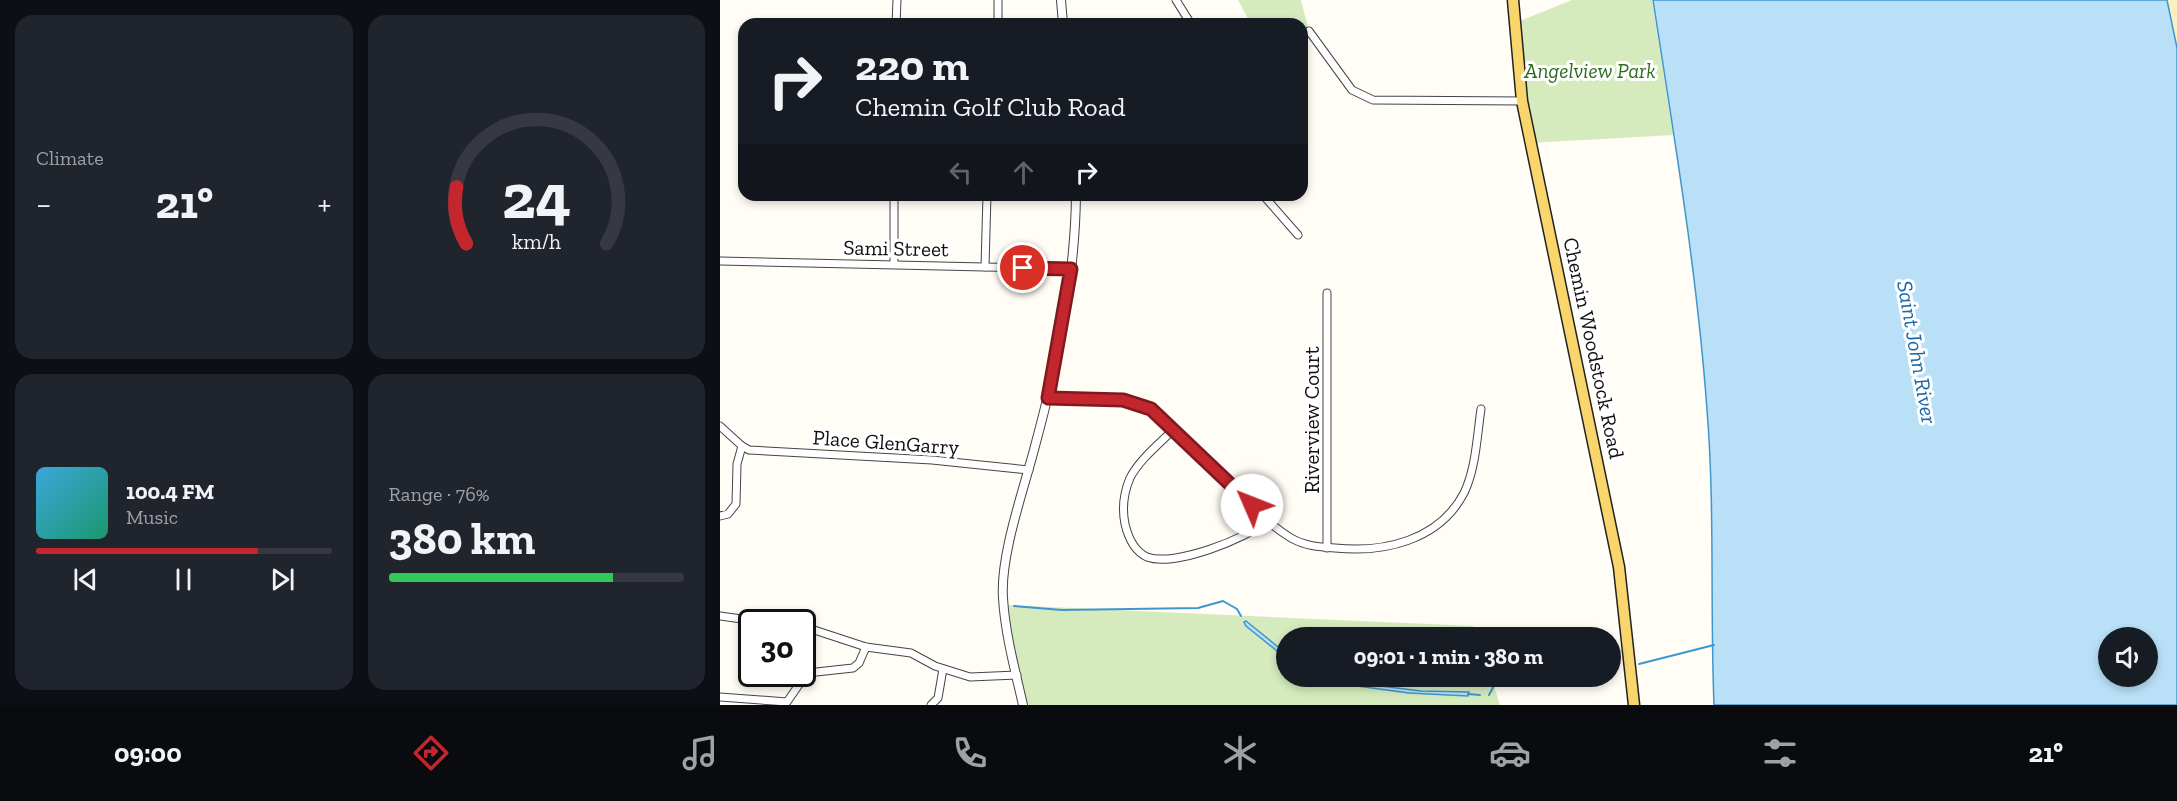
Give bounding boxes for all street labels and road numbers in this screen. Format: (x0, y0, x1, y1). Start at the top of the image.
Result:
street label: Sami Street (843, 235, 949, 261)
street label: Chemin Woodstock Road (1558, 235, 1630, 461)
street label: Riverview Court (1299, 346, 1324, 493)
street label: Place GlenGarry (812, 424, 960, 460)

